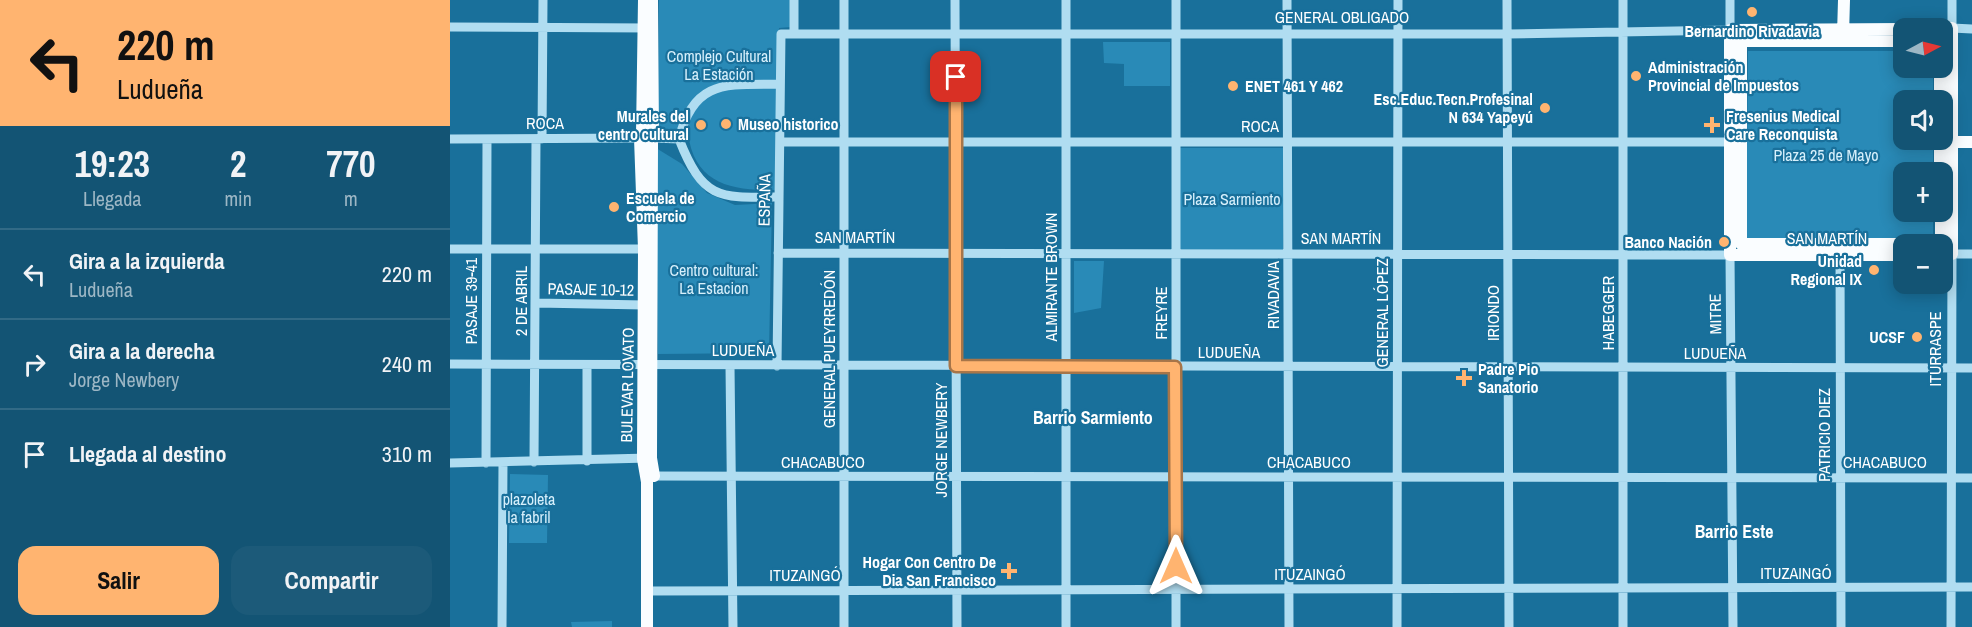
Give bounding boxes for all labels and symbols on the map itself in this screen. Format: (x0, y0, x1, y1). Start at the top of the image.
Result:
marker: Bernardino Rivadavia (1745, 5, 1759, 19)
street label: GENERAL OBLIGADO (1275, 6, 1409, 28)
north arrow (1893, 18, 1953, 78)
place label: Bernardino Rivadavia (1685, 20, 1820, 42)
park label: Complejo Cultural La Estación (667, 45, 771, 85)
pin (930, 51, 981, 102)
place label: Administración Provincial de Impuestos (1648, 56, 1799, 96)
marker: Administración Provincial de Impuestos (1629, 69, 1643, 83)
place label: ENET 461 Y 462 (1245, 75, 1343, 97)
marker: ENET 461 Y 462 (1226, 79, 1240, 93)
place label: Esc.Educ.Tecn.Profesinal N 634 Yapeyú (1374, 88, 1533, 128)
marker: Esc.Educ.Tecn.Profesinal N 634 Yapeyú (1538, 101, 1552, 115)
place label: Murales del centro cultural (598, 105, 689, 145)
place label: Fresenius Medical Care Reconquista (1726, 105, 1840, 145)
street label: ROCA (526, 112, 564, 134)
place label: Museo historico (738, 113, 839, 135)
street label: ROCA (1241, 115, 1279, 137)
marker: Fresenius Medical Care Reconquista (1703, 116, 1721, 134)
marker: Museo historico (719, 117, 733, 131)
marker: Murales del centro cultural (694, 118, 708, 132)
park label: Plaza 25 de Mayo (1773, 144, 1879, 166)
street label: ESPAÑA (753, 173, 775, 226)
place label: Escuela de Comercio (626, 187, 695, 227)
park label: Plaza Sarmiento (1184, 188, 1281, 210)
marker: Escuela de Comercio (607, 200, 621, 214)
street label: ALMIRANTE BROWN (1040, 212, 1062, 343)
street label: SAN MARTÍN (815, 226, 895, 248)
street label: SAN MARTÍN (1301, 227, 1381, 249)
street label: SAN MARTÍN (1787, 227, 1867, 249)
place label: Banco Nación (1625, 231, 1712, 253)
marker: Banco Nación (1717, 235, 1731, 249)
place label: Unidad Regional IX (1791, 250, 1862, 290)
street label: PASAJE 39-41 (460, 257, 482, 344)
park label: Centro cultural: La Estacion (670, 259, 758, 299)
street label: GENERAL LÓPEZ (1371, 259, 1393, 367)
street label: RIVADAVIA (1262, 261, 1284, 329)
marker: Unidad Regional IX (1867, 263, 1881, 277)
street label: 2 DE ABRIL (510, 265, 532, 336)
street label: GENERAL PUEYRREDÓN (818, 270, 840, 428)
street label: HABEGGER (1597, 275, 1619, 350)
street label: PASAJE 10-12 (548, 277, 634, 301)
street label: IRIONDO (1482, 285, 1504, 341)
street label: FREYRE (1150, 286, 1172, 340)
street label: MITRE (1704, 293, 1726, 335)
street label: ITURRASPE (1924, 311, 1946, 387)
place label: UCSF (1869, 326, 1905, 348)
street label: BULEVAR LOVATO (615, 327, 639, 443)
marker: UCSF (1910, 330, 1924, 344)
street label: LUDUEÑA (712, 339, 775, 361)
street label: LUDUEÑA (1198, 341, 1261, 363)
street label: LUDUEÑA (1684, 342, 1747, 364)
place label: Padre Pio Sanatorio (1478, 358, 1539, 398)
marker: Padre Pio Sanatorio (1455, 369, 1473, 387)
street label: JORGE NEWBERY (930, 382, 952, 497)
street label: PATRICIO DIEZ (1813, 388, 1835, 482)
district label: Barrio Sarmiento (1033, 405, 1153, 430)
street label: CHACABUCO (781, 451, 865, 473)
street label: CHACABUCO (1267, 451, 1351, 473)
street label: CHACABUCO (1843, 451, 1927, 473)
park label: plazoleta la fabril (503, 488, 556, 528)
district label: Barrio Este (1695, 519, 1773, 544)
position arrow (1144, 534, 1208, 598)
place label: Hogar Con Centro De Dia San Francisco (863, 551, 996, 591)
marker: Hogar Con Centro De Dia San Francisco (1000, 562, 1018, 580)
street label: ITUZAINGÓ (1760, 562, 1832, 584)
street label: ITUZAINGÓ (1274, 563, 1346, 585)
street label: ITUZAINGÓ (769, 564, 841, 586)

